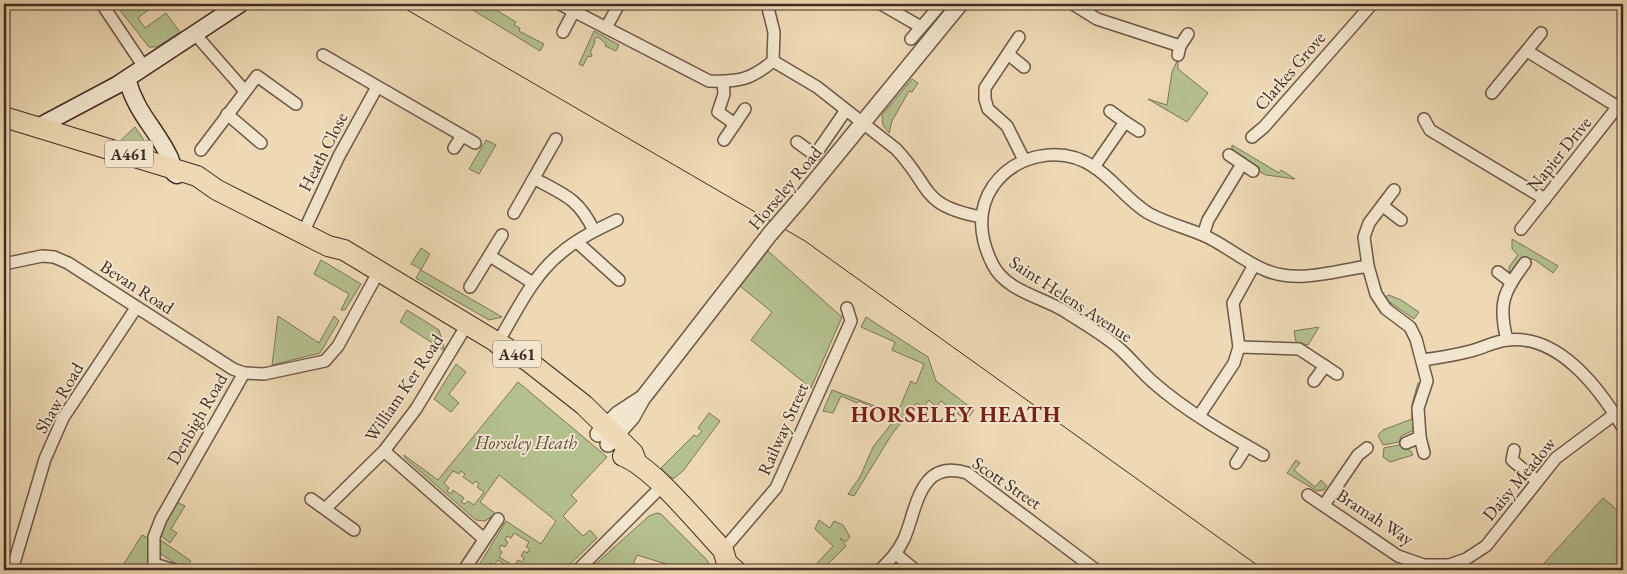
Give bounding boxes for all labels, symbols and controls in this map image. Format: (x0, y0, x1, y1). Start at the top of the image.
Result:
street label: Clarkes Grove (1249, 26, 1330, 115)
street label: Heath Close (293, 108, 352, 195)
street label: Napier Drive (1521, 111, 1596, 196)
road number: A461 (105, 140, 153, 168)
street label: Horseley Road (743, 140, 827, 234)
street label: Saint Helens Avenue (1005, 250, 1137, 347)
street label: Bevan Road (96, 254, 179, 319)
street label: William Ker Road (359, 329, 449, 446)
road number: A461 (493, 340, 541, 368)
street label: Shaw Road (29, 357, 88, 437)
street label: Denbigh Road (161, 368, 233, 469)
street label: Railway Street (752, 379, 813, 479)
district label: HORSELEY HEATH (851, 400, 1061, 429)
park label: Horseley Heath (474, 431, 577, 455)
street label: Daisy Meadow (1477, 432, 1561, 525)
street label: Scott Street (968, 451, 1047, 514)
street label: Bramah Way (1332, 483, 1418, 550)

